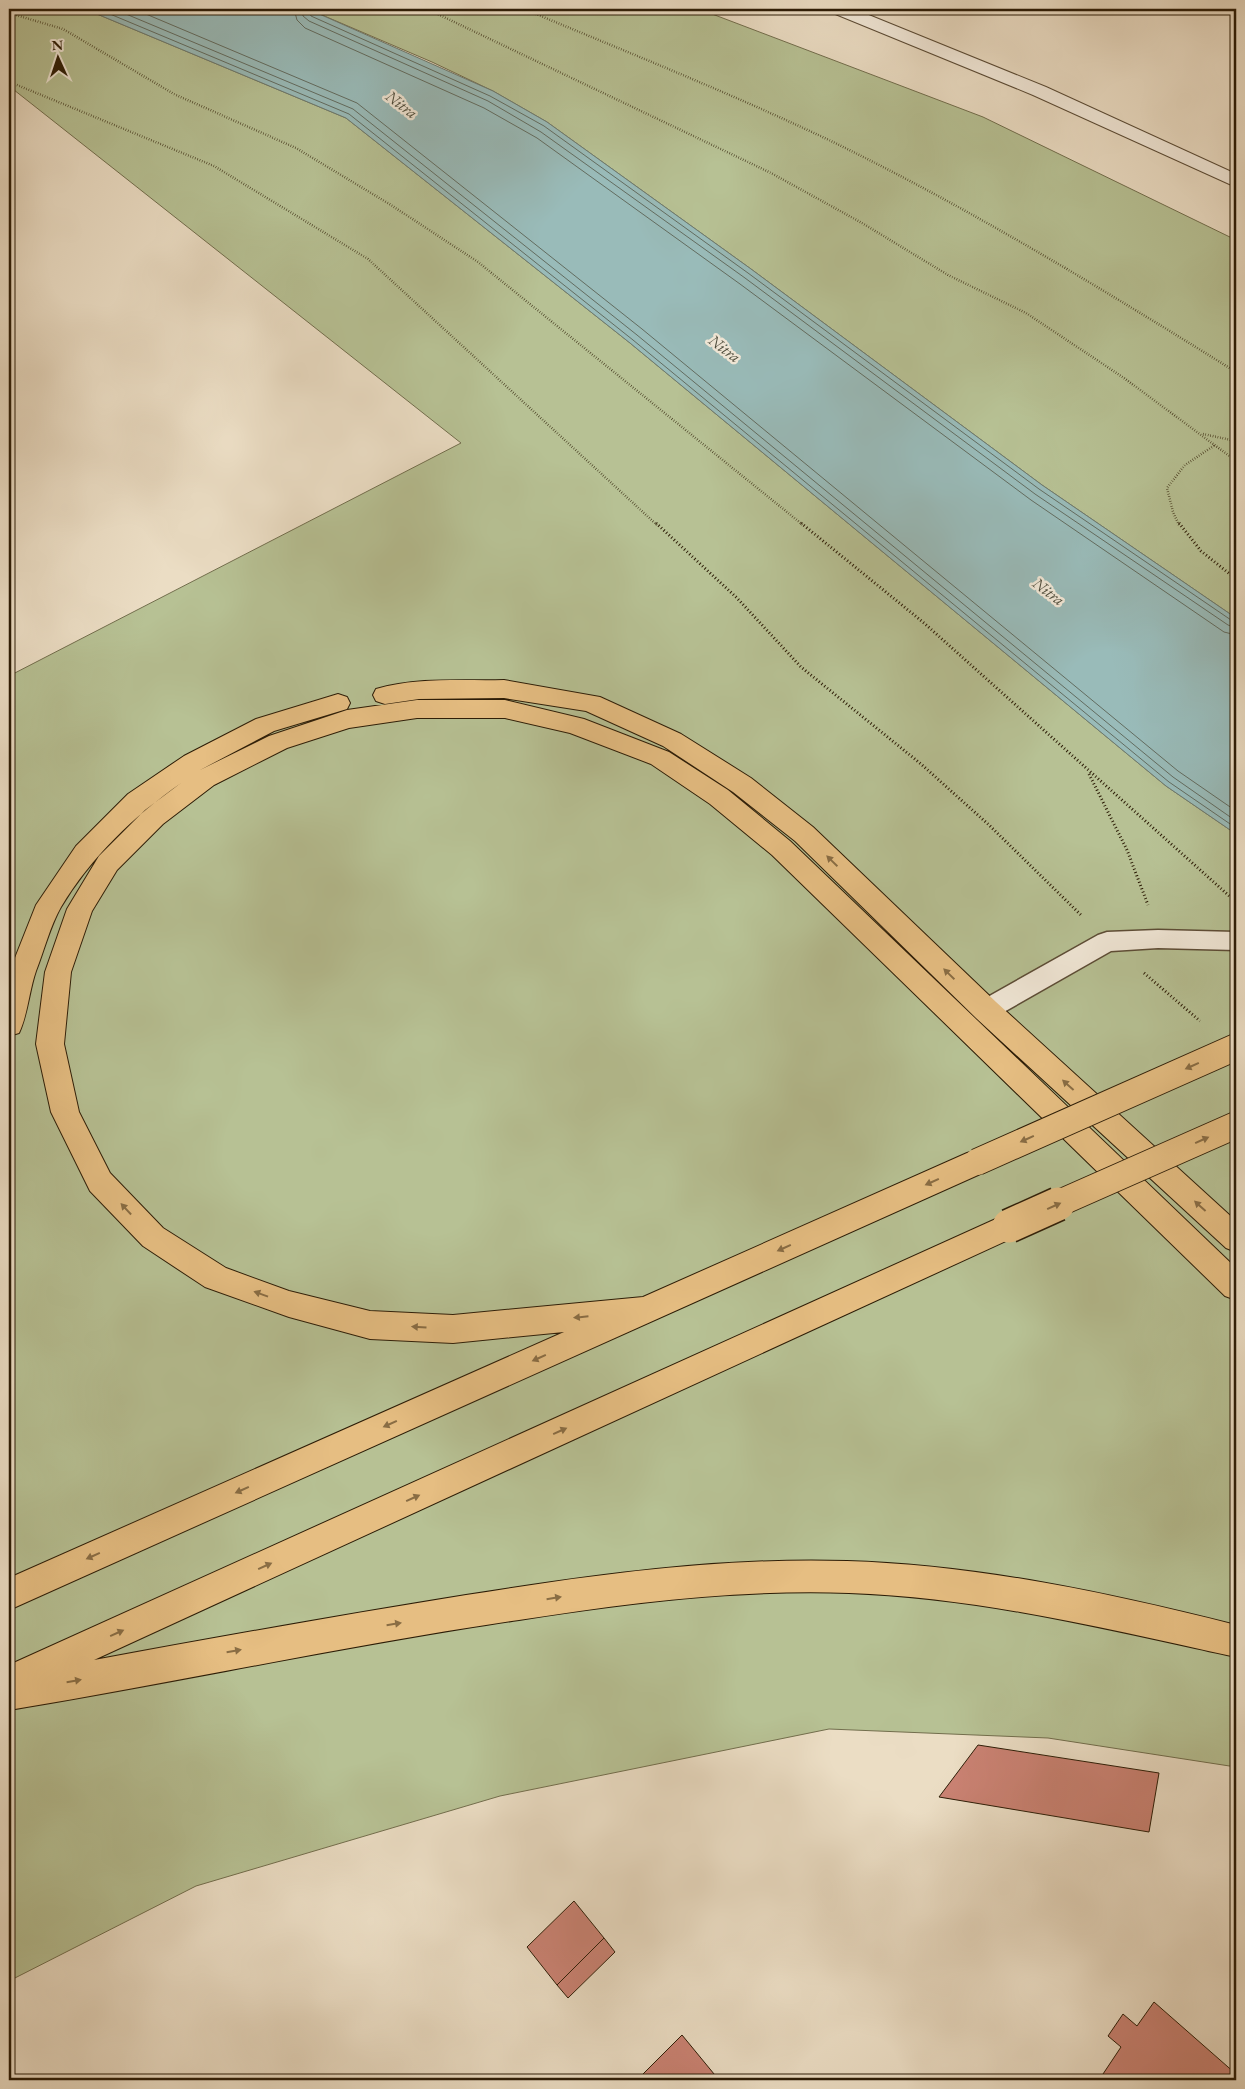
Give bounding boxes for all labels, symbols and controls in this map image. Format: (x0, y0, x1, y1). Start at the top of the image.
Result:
north arrow (32, 32, 82, 82)
text: N (51, 36, 64, 54)
water label: Nitra (381, 85, 422, 123)
water label: Nitra (704, 329, 745, 367)
water label: Nitra (1028, 572, 1069, 610)
one-way arrow (826, 855, 838, 867)
one-way arrow (943, 968, 955, 980)
one-way arrow (1185, 1063, 1199, 1071)
one-way arrow (1062, 1079, 1074, 1091)
one-way arrow (1020, 1136, 1034, 1144)
one-way arrow (1195, 1136, 1209, 1144)
one-way arrow (925, 1178, 939, 1186)
one-way arrow (1195, 1200, 1207, 1212)
one-way arrow (1047, 1202, 1061, 1210)
one-way arrow (120, 1203, 132, 1215)
one-way arrow (777, 1245, 791, 1253)
one-way arrow (254, 1290, 269, 1297)
one-way arrow (573, 1313, 589, 1321)
one-way arrow (411, 1323, 427, 1331)
one-way arrow (532, 1355, 546, 1363)
one-way arrow (383, 1421, 397, 1429)
one-way arrow (553, 1426, 567, 1434)
one-way arrow (235, 1487, 249, 1495)
one-way arrow (406, 1494, 420, 1502)
one-way arrow (86, 1553, 100, 1561)
one-way arrow (258, 1561, 272, 1569)
one-way arrow (547, 1593, 563, 1601)
one-way arrow (386, 1619, 402, 1627)
one-way arrow (110, 1629, 124, 1637)
one-way arrow (226, 1647, 241, 1655)
one-way arrow (66, 1676, 82, 1684)

